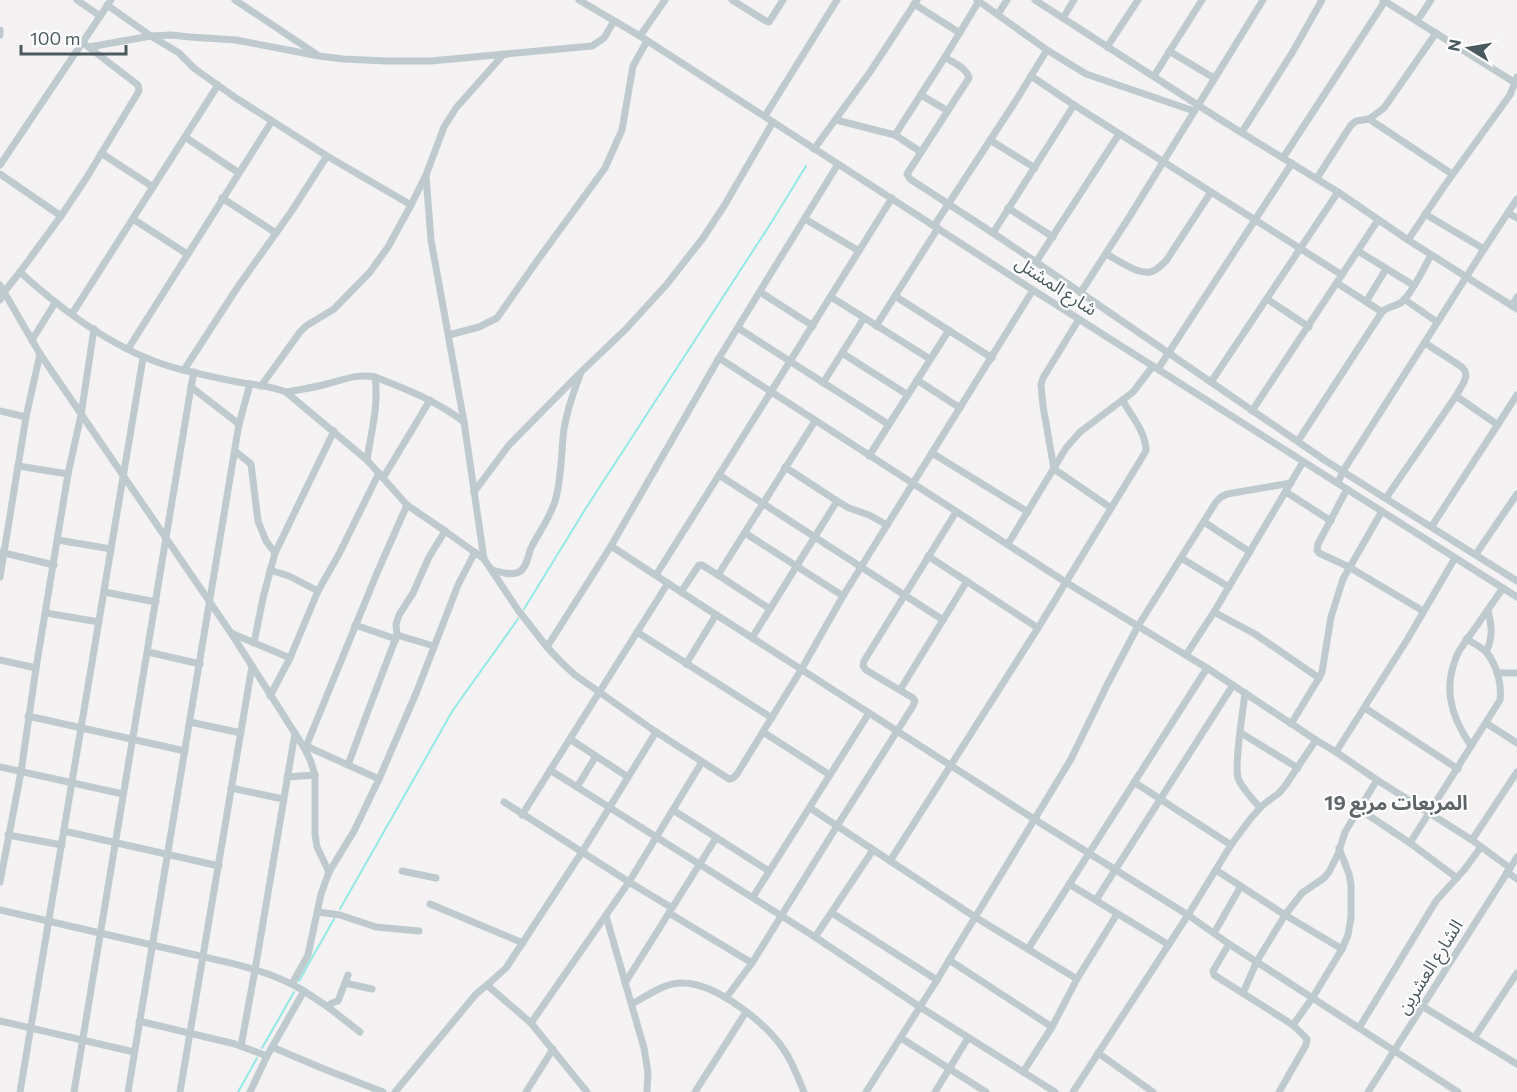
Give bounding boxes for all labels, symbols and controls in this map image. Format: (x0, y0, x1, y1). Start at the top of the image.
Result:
scale bar (21, 18, 126, 56)
north arrow (1439, 18, 1499, 78)
text: 100 m (30, 27, 80, 49)
text: N (1443, 37, 1464, 53)
street label: شارع المشتل (1009, 251, 1102, 323)
district label: المربعات مربع 19 (1324, 790, 1468, 818)
street label: الشارع العشرين (1391, 915, 1470, 1020)

